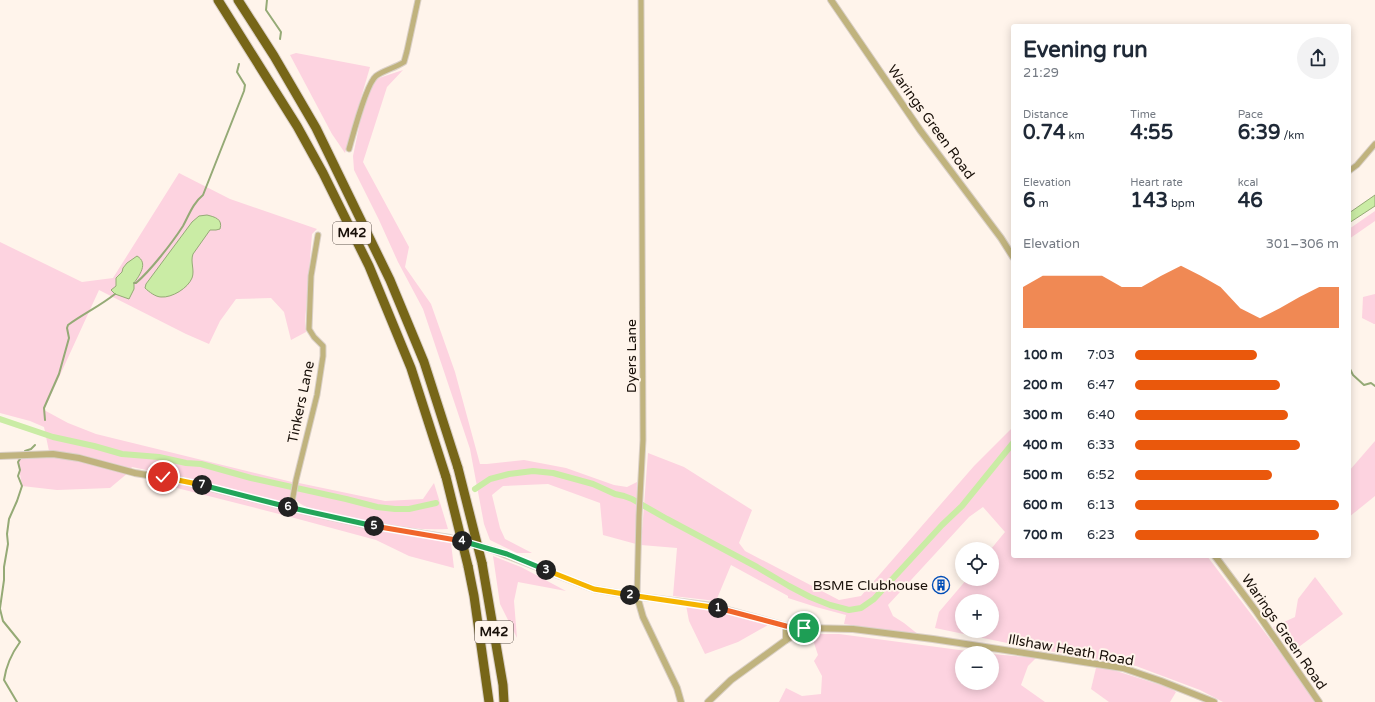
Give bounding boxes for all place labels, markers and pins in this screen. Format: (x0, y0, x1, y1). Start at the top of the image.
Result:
pin (146, 460, 180, 494)
pin: 7 (192, 475, 212, 495)
pin: 6 (278, 497, 298, 517)
pin: 5 (364, 516, 384, 536)
pin: 4 (452, 531, 472, 551)
pin: 3 (536, 560, 556, 580)
building icon: BSME Clubhouse (931, 575, 951, 595)
place label: BSME Clubhouse (813, 577, 928, 594)
pin: 2 (620, 585, 640, 605)
pin: 1 (708, 598, 728, 618)
pin (787, 611, 821, 645)

